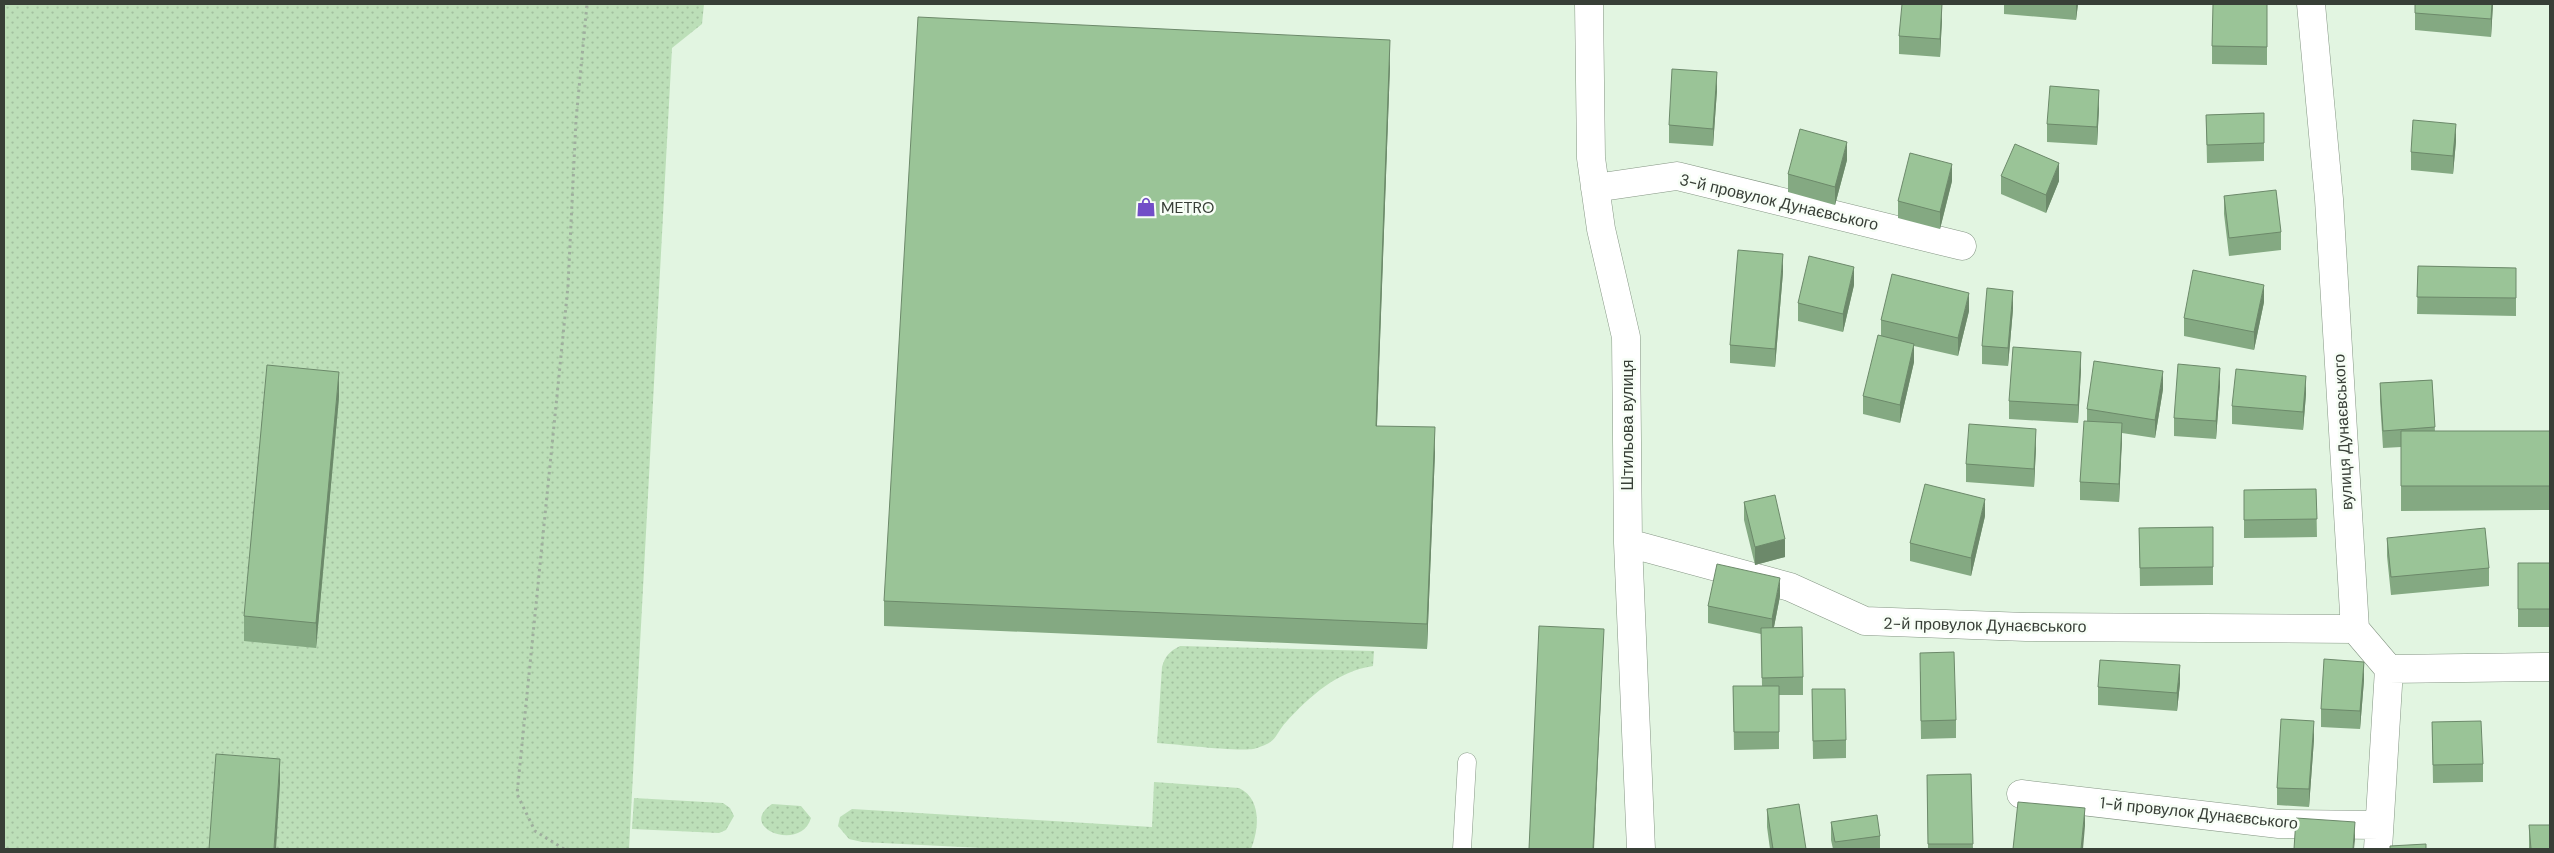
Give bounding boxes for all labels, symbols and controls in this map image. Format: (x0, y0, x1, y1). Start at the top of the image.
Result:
street label: 3-й провулок Дунаєвського (1678, 169, 1881, 235)
shop icon: METRO (1135, 196, 1157, 218)
place label: METRO (1161, 197, 1214, 218)
street label: вулиця Дунаєвського (2328, 353, 2358, 511)
street label: Штильова вулиця (1617, 360, 1638, 490)
street label: 2-й провулок Дунаєвського (1883, 613, 2087, 637)
street label: 1-й провулок Дунаєвського (2099, 792, 2299, 834)

